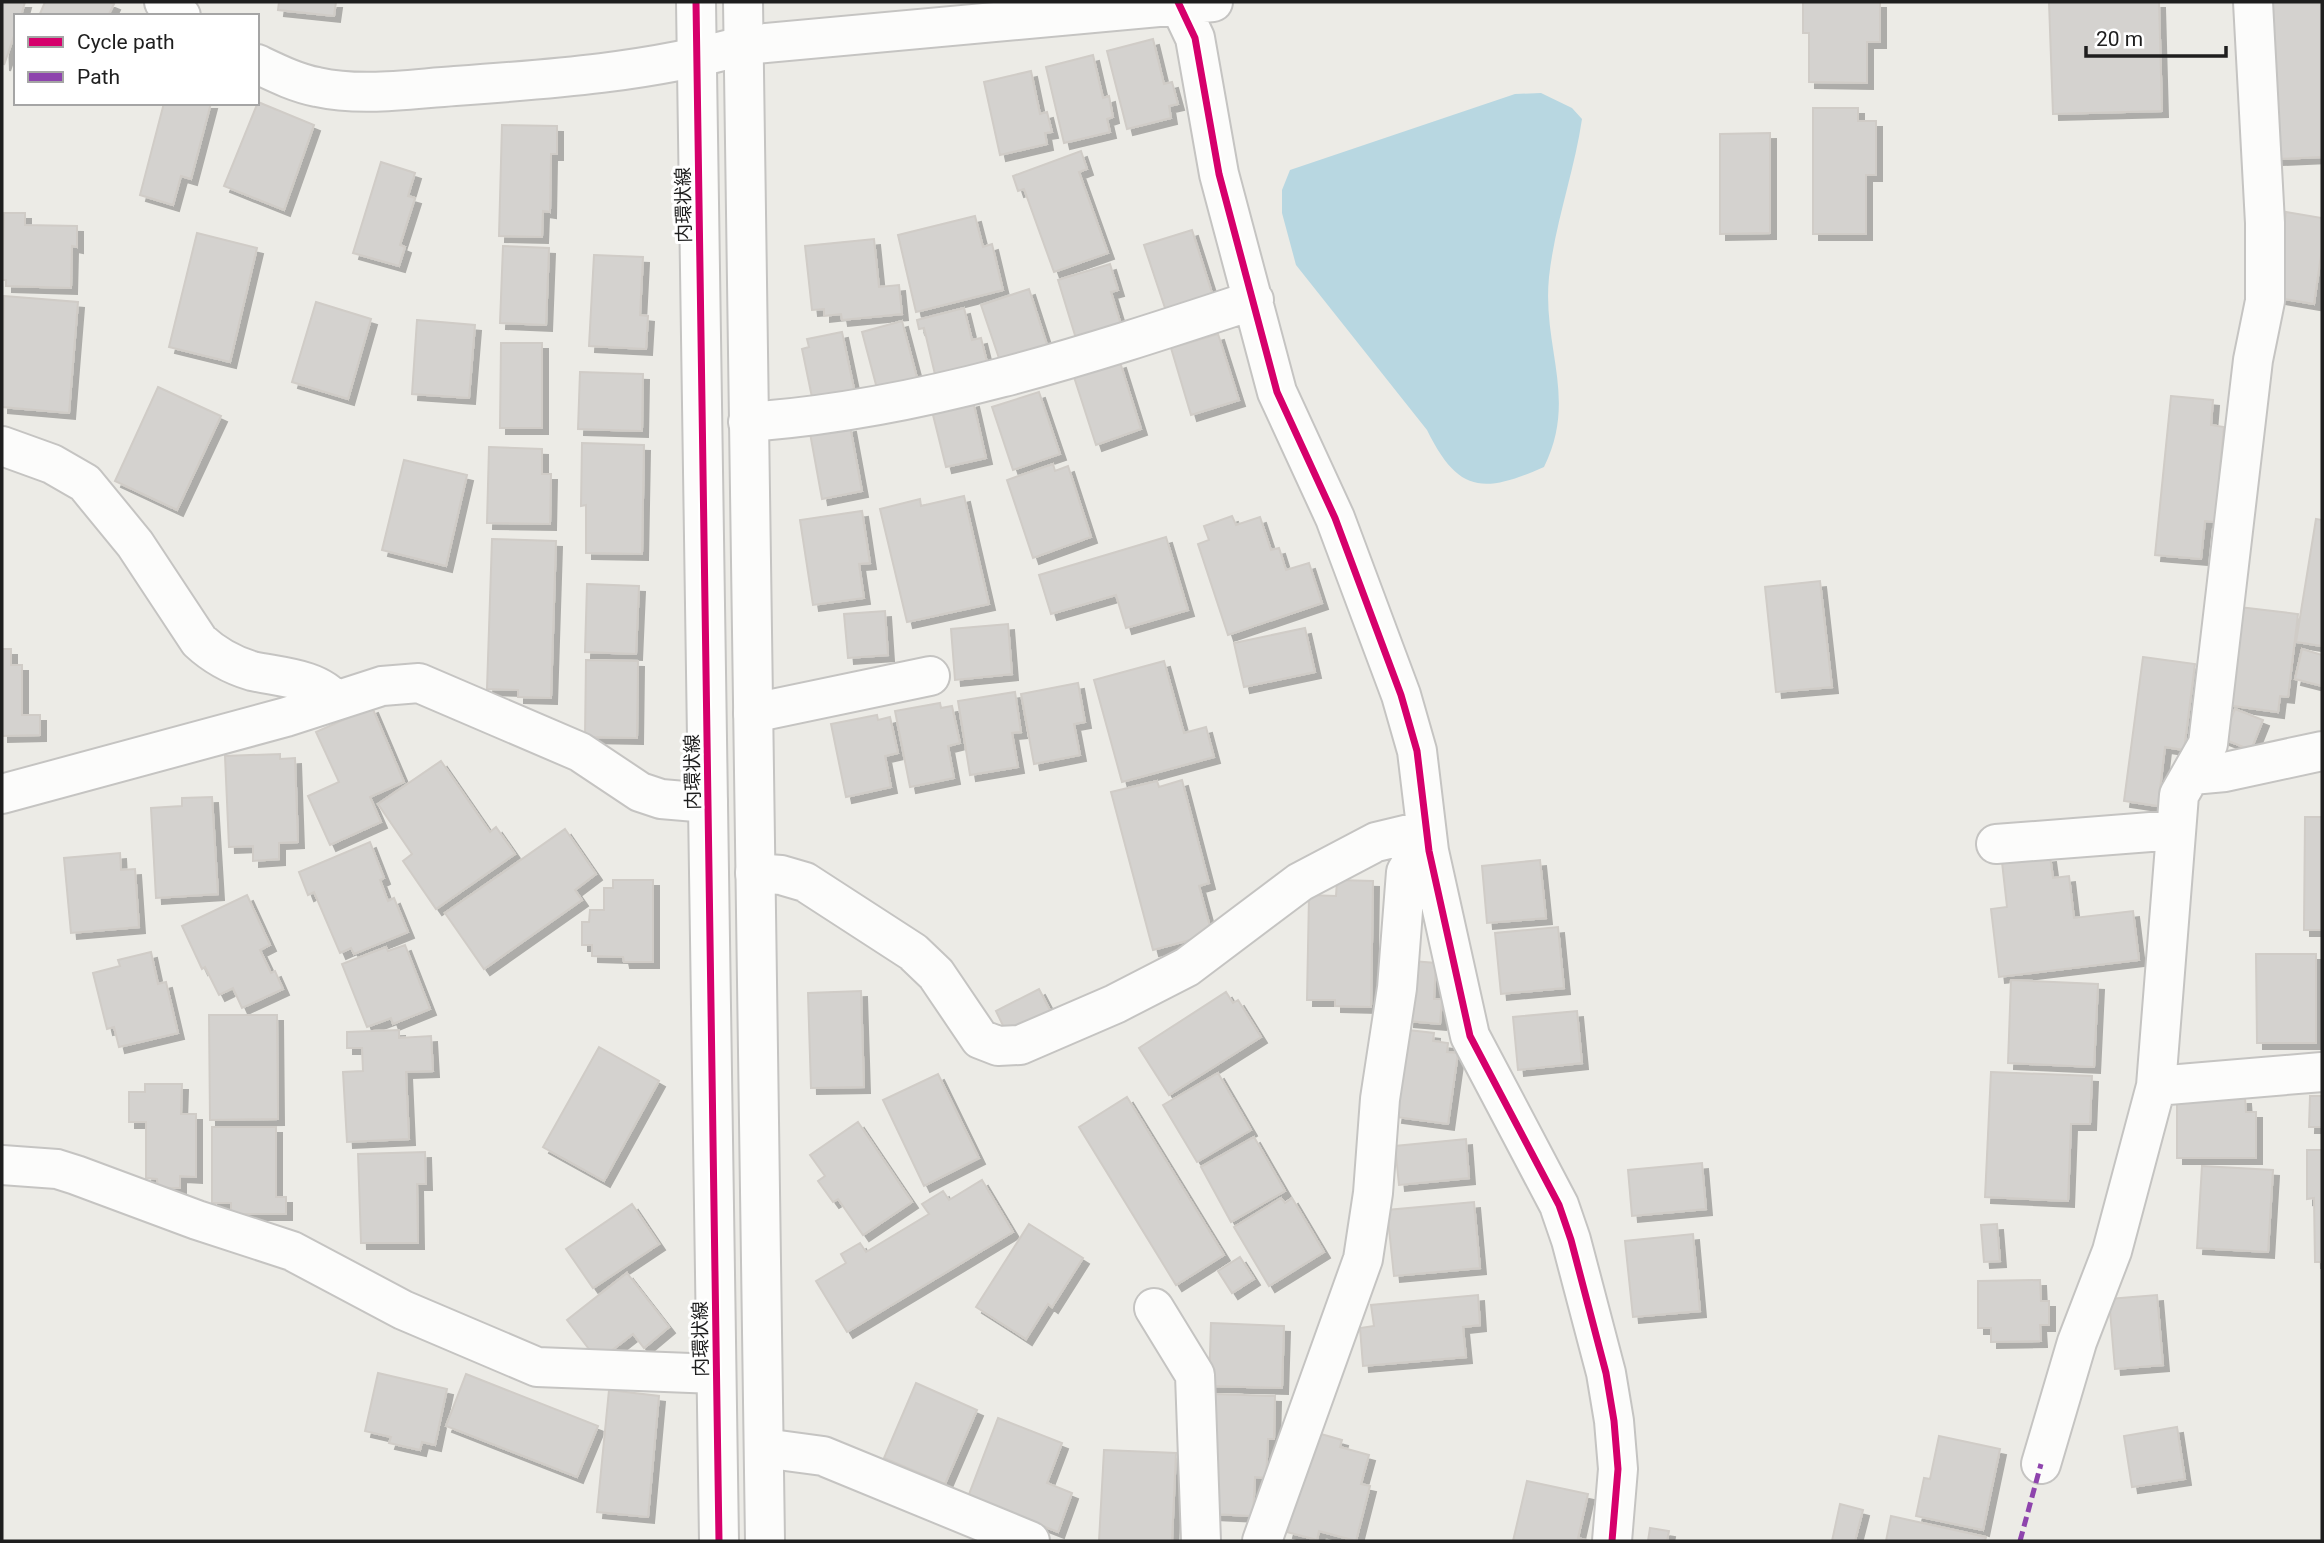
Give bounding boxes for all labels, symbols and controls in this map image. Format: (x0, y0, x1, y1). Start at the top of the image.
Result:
legend (14, 14, 259, 105)
scale bar (2086, 14, 2226, 58)
text: 20 m (2096, 27, 2143, 51)
text: Cycle path (77, 30, 175, 54)
text: Path (77, 65, 120, 89)
street label: 内環状線 (671, 167, 696, 243)
street label: 内環状線 (680, 734, 705, 810)
street label: 内環状線 (688, 1301, 713, 1377)

